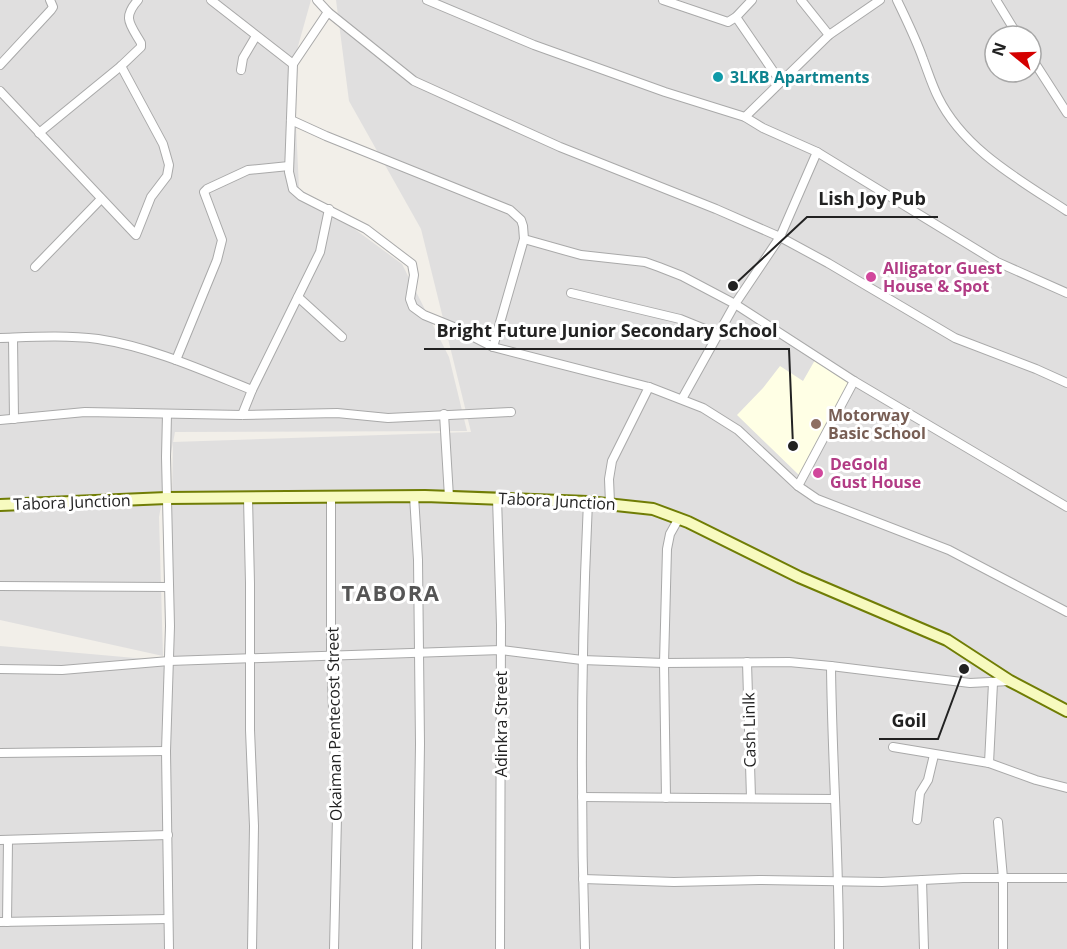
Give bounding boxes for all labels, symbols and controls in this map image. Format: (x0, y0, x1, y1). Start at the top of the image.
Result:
north arrow (983, 24, 1043, 84)
text: N (986, 39, 1011, 59)
place label: 3LKB Apartments (730, 66, 869, 88)
marker: 3LKB Apartments (711, 70, 725, 84)
callout: Lish Joy Pub (807, 181, 938, 217)
text: Lish Joy Pub (818, 186, 926, 210)
place label: Alligator Guest House & Spot (883, 257, 1002, 297)
marker: Alligator Guest House & Spot (864, 270, 878, 284)
callout: Bright Future Junior Secondary School (424, 313, 789, 349)
text: Bright Future Junior Secondary School (436, 318, 778, 342)
place label: Motorway Basic School (828, 404, 926, 444)
marker: Motorway Basic School (809, 417, 823, 431)
place label: DeGold Gust House (830, 453, 921, 493)
marker: DeGold Gust House (811, 466, 825, 480)
street label: Tabora Junction (498, 487, 616, 515)
street label: Tabora Junction (13, 489, 131, 515)
district label: TABORA (342, 577, 440, 607)
street label: Okaiman Pentecost Street (321, 627, 347, 821)
street label: Adinkra Street (490, 670, 512, 777)
street label: Cash Linlk (737, 692, 761, 768)
callout: Goil (879, 703, 938, 739)
text: Goil (891, 708, 927, 732)

